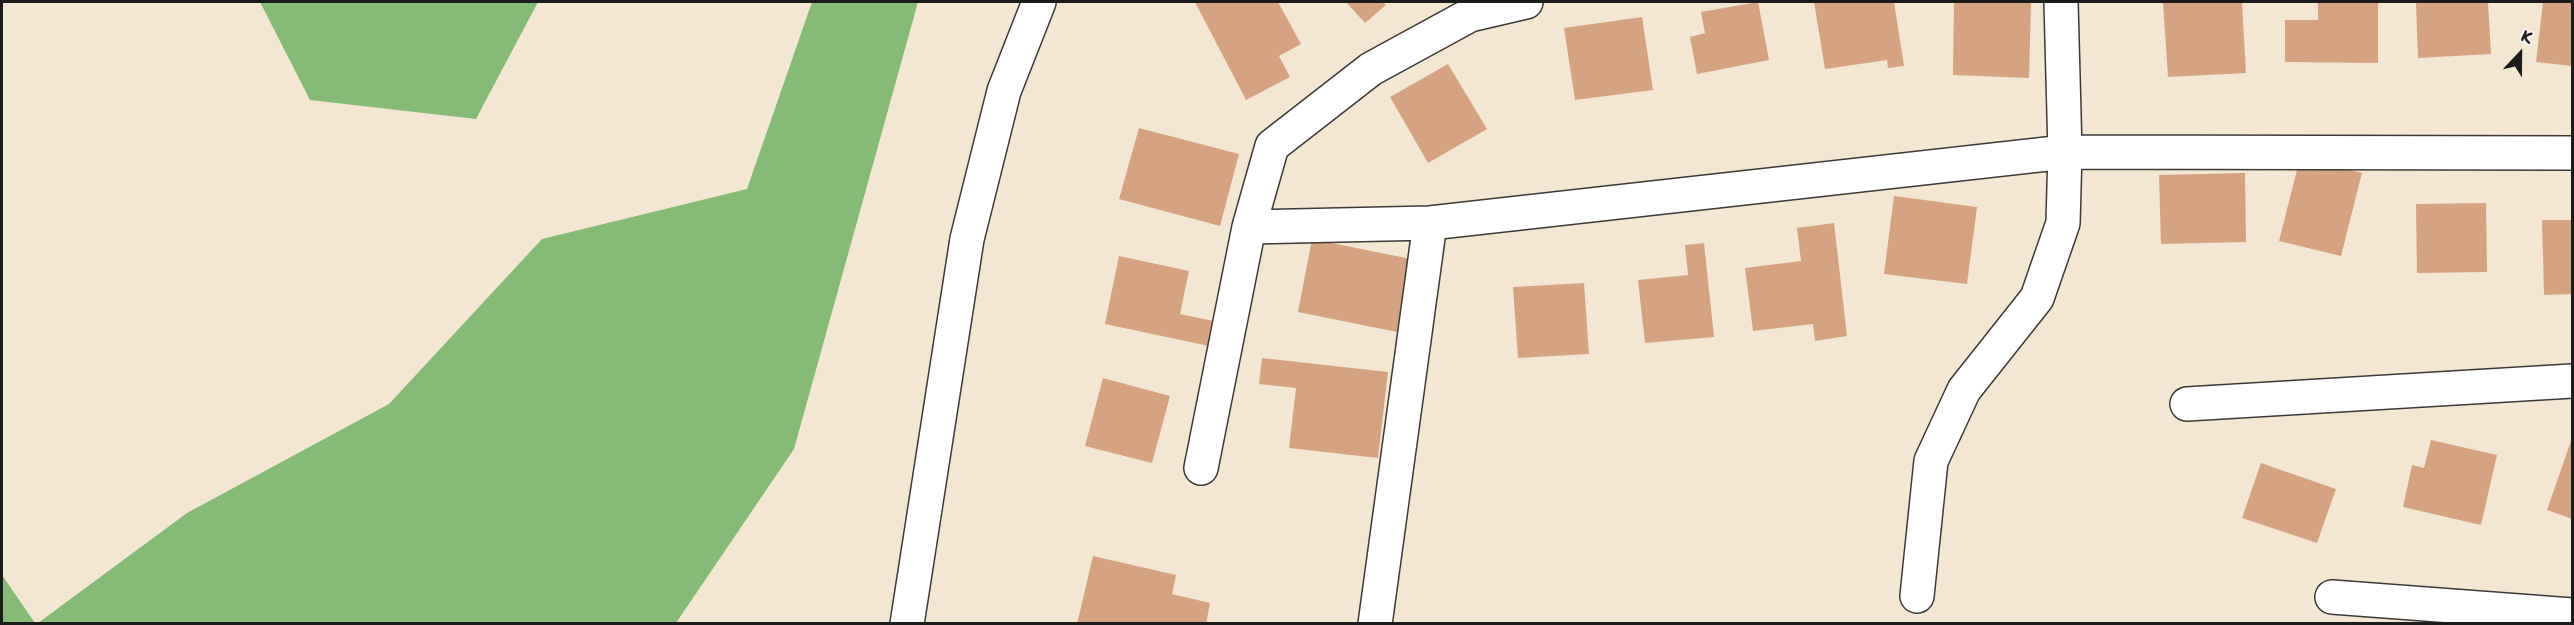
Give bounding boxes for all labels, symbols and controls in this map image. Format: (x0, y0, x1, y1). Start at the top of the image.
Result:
north arrow (2490, 24, 2550, 84)
text: K (2518, 25, 2536, 49)

